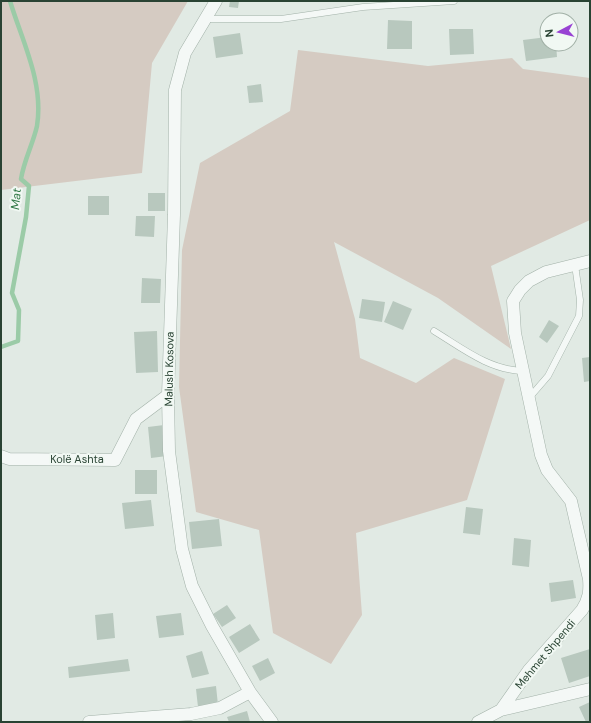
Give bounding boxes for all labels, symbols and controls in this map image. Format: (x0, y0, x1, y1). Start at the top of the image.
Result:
north arrow (539, 12, 579, 52)
text: N (542, 28, 557, 38)
water label: Mat (7, 187, 25, 210)
street label: Malush Kosova (161, 332, 177, 406)
street label: Kolë Ashta (50, 452, 104, 466)
street label: Mehmet Shpendi (512, 616, 578, 692)

